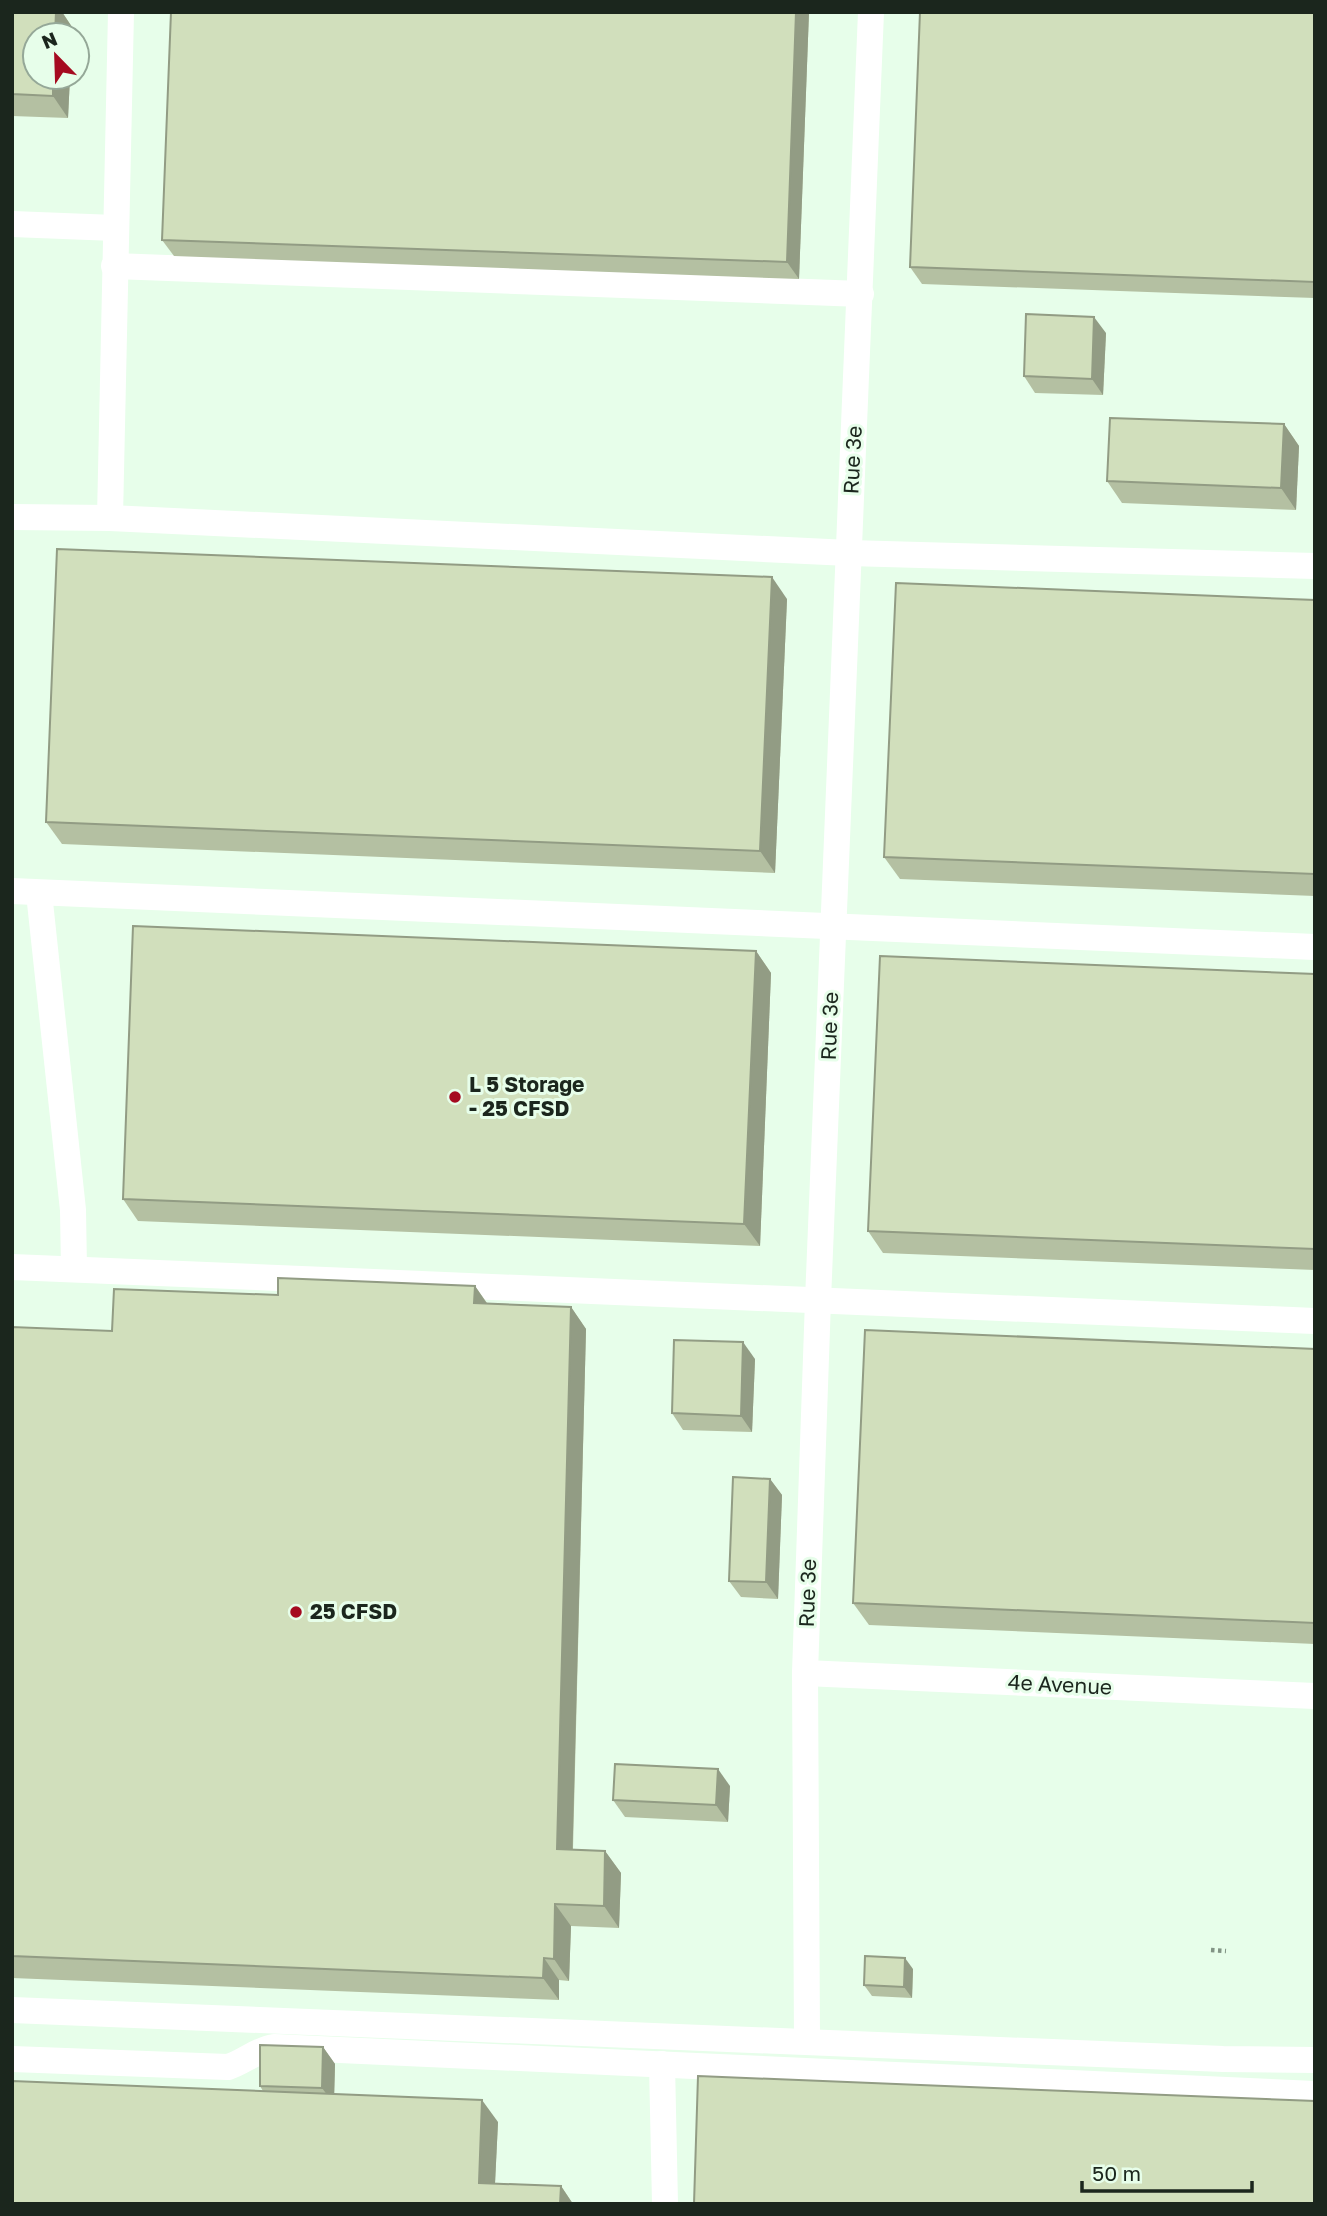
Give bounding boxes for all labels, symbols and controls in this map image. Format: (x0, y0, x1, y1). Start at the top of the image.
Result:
north arrow (21, 21, 91, 91)
text: N (38, 26, 60, 53)
street label: Rue 3e (837, 425, 867, 495)
street label: Rue 3e (815, 991, 843, 1061)
place label: L 5 Storage - 25 CFSD (469, 1071, 585, 1121)
marker: L 5 Storage - 25 CFSD (447, 1089, 463, 1105)
street label: Rue 3e (793, 1558, 821, 1628)
place label: 25 CFSD (310, 1598, 397, 1624)
marker: 25 CFSD (288, 1604, 304, 1620)
street label: 4e Avenue (1007, 1668, 1113, 1700)
scale bar (1082, 2150, 1252, 2194)
text: 50 m (1092, 2160, 1141, 2186)

